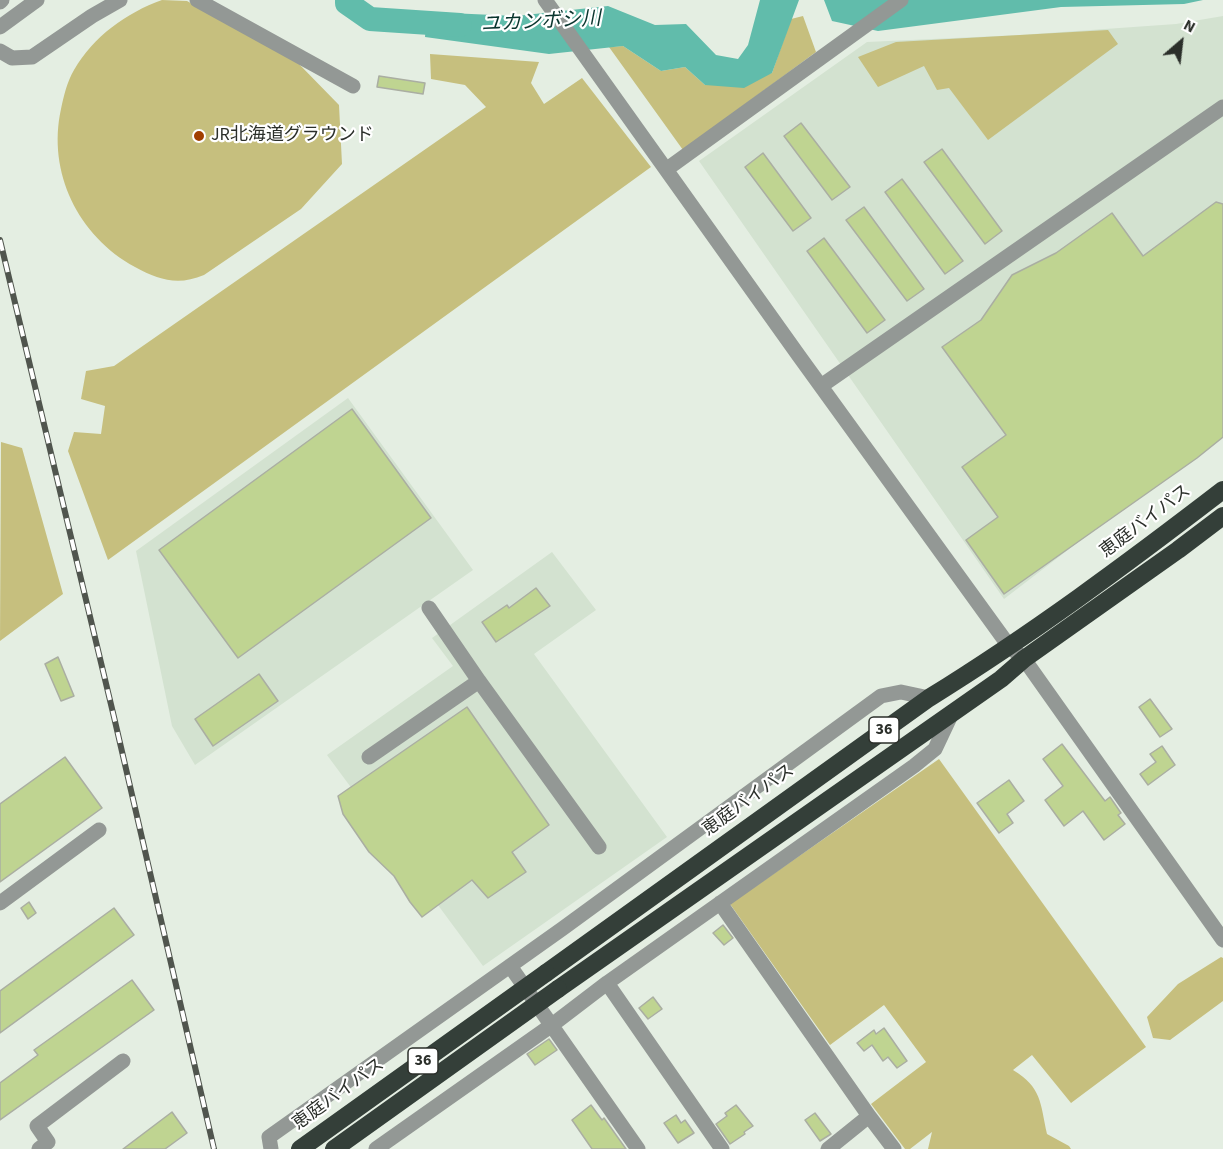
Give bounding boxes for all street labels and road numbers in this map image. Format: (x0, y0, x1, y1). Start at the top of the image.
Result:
street label: 恵庭バイパス (1096, 481, 1196, 563)
road number: 36 (869, 717, 899, 743)
street label: 恵庭バイパス (699, 761, 799, 841)
road number: 36 (408, 1048, 438, 1074)
street label: 恵庭バイパス (289, 1055, 389, 1135)

